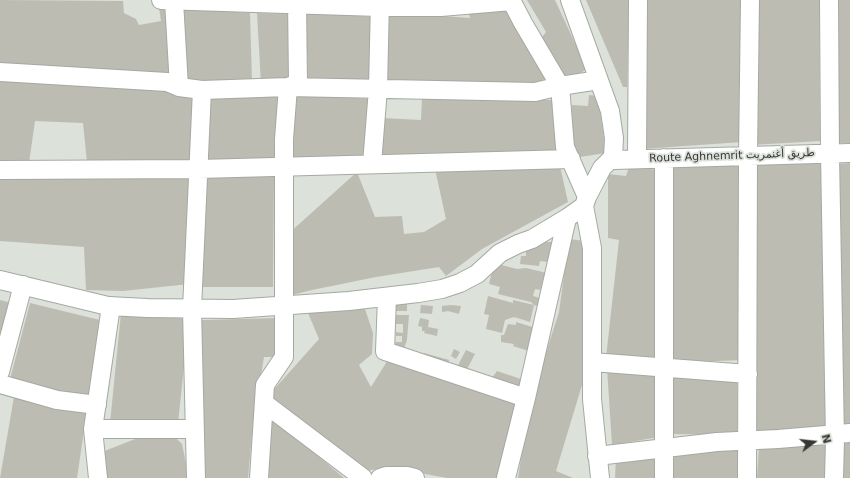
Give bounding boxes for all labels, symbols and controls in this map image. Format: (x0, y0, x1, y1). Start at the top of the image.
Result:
street label: Route Aghnemrit طريق أغنمريت (649, 147, 815, 165)
north arrow (794, 422, 834, 462)
text: N (819, 433, 834, 445)

